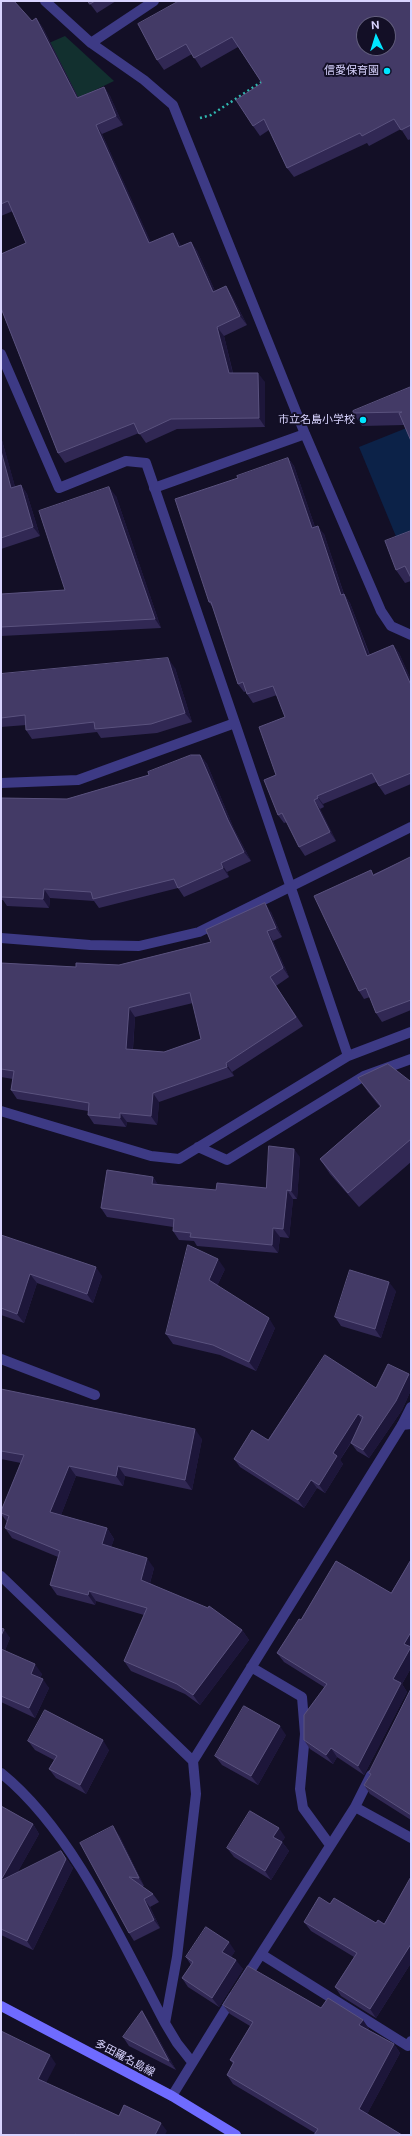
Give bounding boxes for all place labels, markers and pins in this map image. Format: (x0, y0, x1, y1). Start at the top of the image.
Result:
place label: 信愛保育園 (324, 64, 379, 78)
marker: 信愛保育園 (382, 66, 392, 76)
place label: 市立名島小学校 (278, 413, 355, 427)
marker: 市立名島小学校 (358, 415, 368, 425)

